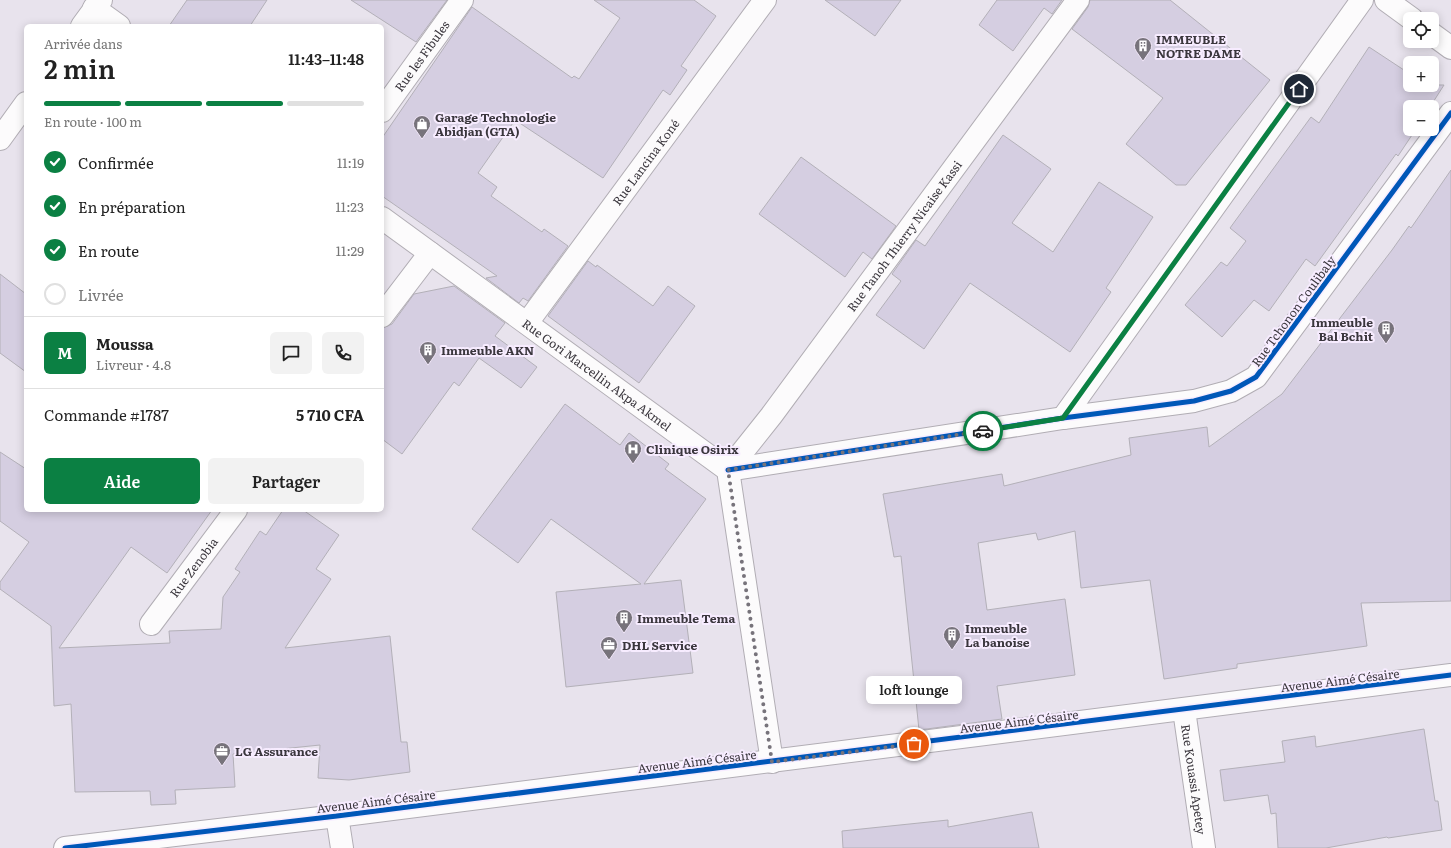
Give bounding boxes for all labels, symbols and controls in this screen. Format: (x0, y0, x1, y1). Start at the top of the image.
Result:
map controls (1403, 12, 1439, 136)
button: locate (1403, 12, 1439, 48)
street label: Rue les Fibules (390, 16, 454, 95)
place label: IMMEUBLE NOTRE DAME (1156, 30, 1241, 62)
text: Arrivée dans (44, 34, 122, 53)
building icon: IMMEUBLE NOTRE DAME (1133, 36, 1153, 61)
text: 11:43–11:48 (288, 47, 364, 70)
text: 2 min (44, 48, 115, 87)
button: + (1403, 56, 1439, 92)
pin (1282, 72, 1316, 106)
icon: home (1288, 78, 1310, 100)
button: − (1403, 100, 1439, 136)
place label: Garage Technologie Abidjan (GTA) (435, 108, 556, 140)
text: En route · 100 m (44, 112, 142, 131)
shop icon: Garage Technologie Abidjan (GTA) (412, 114, 432, 139)
street label: Rue Lancina Koné (608, 115, 683, 209)
icon: check (44, 151, 66, 173)
text: Confirmée (78, 151, 154, 174)
text: 11:19 (337, 153, 364, 172)
street label: Rue Tanoh Thierry Nicaise Kassi (842, 156, 966, 315)
icon: check (44, 195, 66, 217)
text: En préparation (78, 195, 186, 218)
text: 11:23 (336, 197, 364, 216)
icon: check (44, 239, 66, 261)
text: En route (78, 239, 139, 262)
text: 11:29 (336, 241, 364, 260)
street label: Rue Tchonon Coulibaly (1247, 252, 1339, 370)
text: Livrée (78, 283, 124, 306)
place label: Immeuble Bal Bchit (1311, 313, 1374, 345)
street label: Rue Gori Marcellin Akpa Akmel (519, 314, 675, 435)
building icon: Immeuble Bal Bchit (1376, 319, 1396, 344)
text: Moussa (96, 332, 154, 355)
button: chat (270, 332, 312, 374)
button: phone (322, 332, 364, 374)
building icon: Immeuble AKN (418, 340, 438, 365)
text: M (58, 341, 72, 364)
place label: Immeuble AKN (441, 341, 534, 359)
text: Livreur · 4.8 (96, 355, 171, 374)
text: Commande #1787 (44, 403, 169, 426)
text: 5 710 CFA (296, 403, 364, 426)
courier (963, 411, 1003, 451)
icon: car (972, 420, 994, 442)
hospital icon: Clinique Osirix (623, 439, 643, 464)
place label: Clinique Osirix (646, 440, 739, 458)
button: Aide (44, 458, 200, 504)
button: Partager (208, 458, 364, 504)
street label: Rue Zenobia (165, 533, 222, 601)
building icon: Immeuble Tema (614, 608, 634, 633)
place label: Immeuble Tema (637, 609, 735, 627)
place label: Immeuble La banoise (965, 619, 1030, 651)
building icon: Immeuble La banoise (942, 625, 962, 650)
office icon: DHL Service (599, 635, 619, 660)
place label: DHL Service (622, 636, 697, 654)
street label: Avenue Aimé Césaire (1280, 664, 1400, 696)
callout: loft lounge (866, 676, 962, 704)
text: loft lounge (879, 680, 949, 699)
street label: Avenue Aimé Césaire (959, 705, 1079, 737)
street label: Rue Kouassi Apetey (1177, 723, 1211, 836)
pin (897, 727, 931, 761)
icon: bag (903, 733, 925, 755)
office icon: LG Assurance (212, 741, 232, 766)
place label: LG Assurance (235, 742, 318, 760)
street label: Avenue Aimé Césaire (637, 745, 757, 777)
street label: Avenue Aimé Césaire (316, 785, 436, 817)

